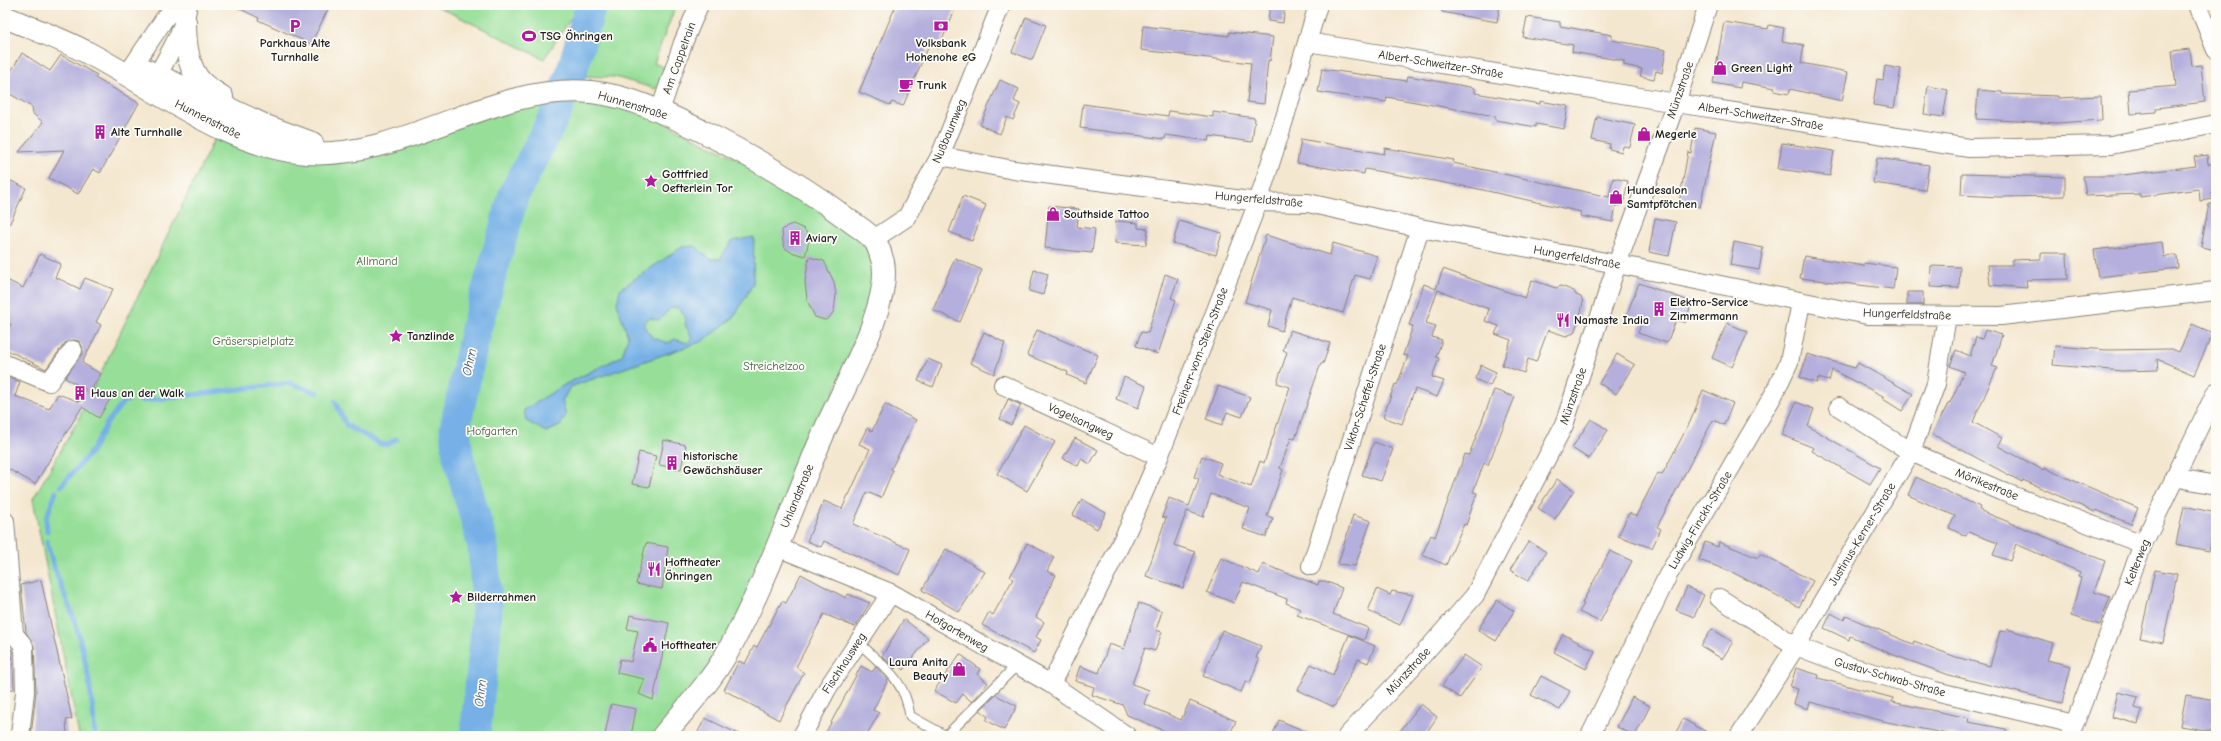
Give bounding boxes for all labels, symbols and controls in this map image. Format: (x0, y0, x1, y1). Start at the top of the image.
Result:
parking icon: Parkhaus Alte Turnhalle (287, 18, 303, 34)
bank icon: Volksbank Hohenohe eG (933, 18, 949, 34)
street label: Am Cappelrain (659, 20, 699, 96)
sports icon: TSG Öhringen (521, 28, 537, 44)
place label: TSG Öhringen (540, 29, 613, 43)
place label: Parkhaus Alte Turnhalle (260, 36, 330, 64)
place label: Volksbank Hohenohe eG (906, 36, 977, 64)
street label: Albert-Schweitzer-Straße (1378, 47, 1504, 81)
street label: Münzstraße (1664, 60, 1696, 120)
shop icon: Green Light (1712, 60, 1728, 76)
place label: Green Light (1731, 61, 1794, 75)
cafe icon: Trunk (898, 77, 914, 93)
place label: Trunk (917, 78, 947, 92)
street label: Hunnenstraße (596, 88, 670, 122)
street label: Hunnenstraße (173, 96, 243, 142)
street label: Nußbaumweg (929, 97, 969, 165)
street label: Albert-Schweitzer-Straße (1698, 99, 1824, 133)
building icon: Alte Turnhalle (92, 124, 108, 140)
place label: Alte Turnhalle (111, 125, 182, 139)
shop icon: Megerle (1636, 126, 1652, 142)
place label: Megerle (1655, 127, 1697, 141)
place label: Gottfried Oefterlein Tor (662, 167, 733, 195)
place icon: Gottfried Oefterlein Tor (643, 173, 659, 189)
place label: Hundesalon Samtpfötchen (1627, 183, 1697, 211)
street label: Hungerfeldstraße (1214, 188, 1304, 210)
shop icon: Hundesalon Samtpfötchen (1608, 189, 1624, 205)
shop icon: Southside Tattoo (1045, 206, 1061, 222)
place label: Southside Tattoo (1064, 207, 1149, 221)
building icon: Aviary (787, 230, 803, 246)
place label: Aviary (806, 231, 838, 245)
street label: Hungerfeldstraße (1532, 242, 1622, 272)
park label: Allmand (356, 254, 398, 268)
street label: Freiherr-vom-Stein-Straße (1169, 285, 1231, 417)
place label: Elektro-Service Zimmermann (1670, 295, 1748, 323)
building icon: Elektro-Service Zimmermann (1651, 301, 1667, 317)
street label: Hungerfeldstraße (1863, 305, 1951, 323)
restaurant icon: Namaste India (1555, 312, 1571, 328)
place label: Namaste India (1574, 313, 1649, 327)
place icon: Tanzlinde (388, 328, 404, 344)
place label: Tanzlinde (407, 329, 455, 343)
park label: Gräserspielplatz (212, 334, 295, 348)
street label: Viktor-Scheffel-Straße (1341, 342, 1389, 452)
water label: Ohrn (459, 347, 479, 377)
park label: Streichelzoo (743, 359, 805, 373)
street label: Münzstraße (1557, 366, 1589, 426)
building icon: Haus an der Walk (72, 385, 88, 401)
place label: Haus an der Walk (91, 386, 184, 400)
street label: Vogelsangweg (1046, 400, 1116, 442)
park label: Hofgarten (466, 424, 518, 438)
place label: historische Gewächshäuser (683, 449, 763, 477)
building icon: historische Gewächshäuser (664, 455, 680, 471)
street label: Uhlandstraße (777, 462, 817, 530)
street label: Mörikestraße (1953, 465, 2021, 503)
street label: Ludwig-Finckh-Straße (1665, 469, 1735, 571)
street label: Justinus-Kerner-Straße (1826, 480, 1898, 588)
street label: Kelterweg (2121, 537, 2153, 587)
place label: Hoftheater Öhringen (665, 555, 720, 583)
restaurant icon: Hoftheater Öhringen (646, 561, 662, 577)
place icon: Bilderrahmen (448, 589, 464, 605)
place label: Bilderrahmen (467, 590, 536, 604)
street label: Hofgartenweg (923, 607, 991, 655)
street label: Fischhausweg (819, 630, 869, 696)
public building icon: Hoftheater (642, 637, 658, 653)
place label: Hoftheater (661, 638, 716, 652)
street label: Münzstraße (1383, 644, 1433, 698)
street label: Gustav-Schwab-Straße (1833, 654, 1947, 700)
place label: Laura Anita Beauty (889, 655, 949, 683)
shop icon: Laura Anita Beauty (951, 661, 967, 677)
water label: Ohrn (471, 678, 489, 708)

